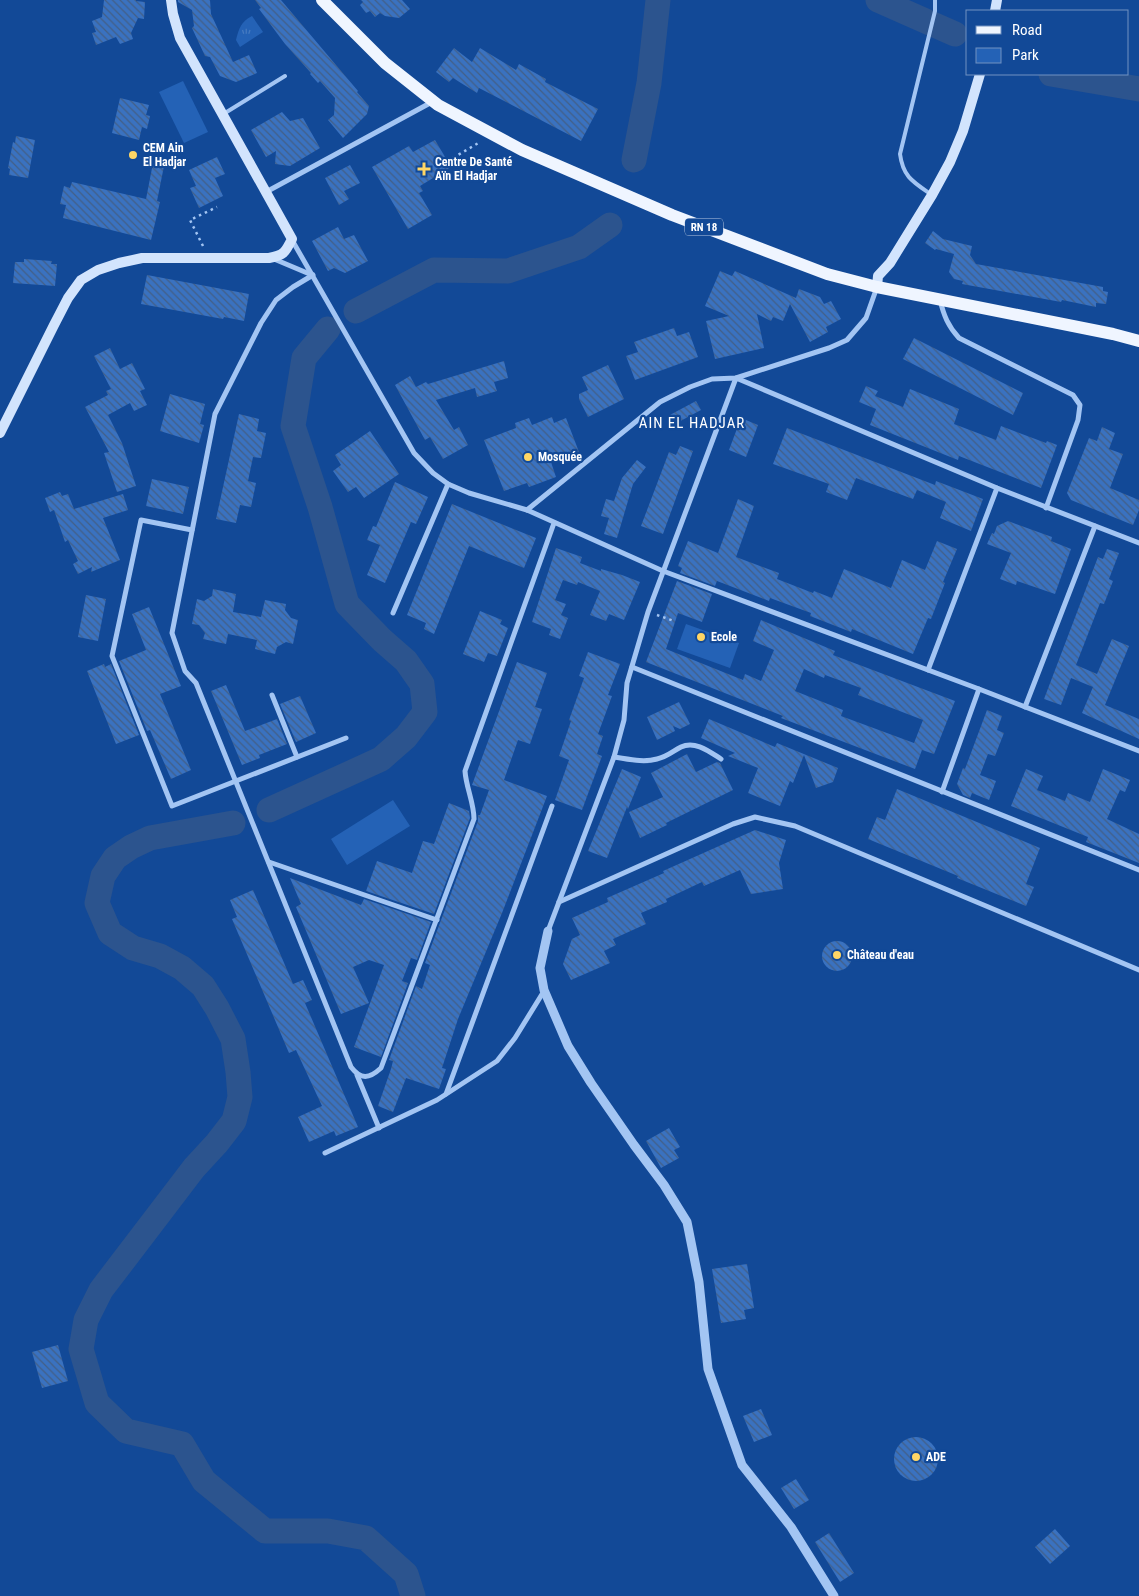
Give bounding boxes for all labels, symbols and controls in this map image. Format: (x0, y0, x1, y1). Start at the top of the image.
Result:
legend (966, 10, 1129, 75)
text: Road (1012, 21, 1042, 39)
text: Park (1012, 46, 1039, 64)
place label: CEM Ain El Hadjar (143, 141, 186, 169)
marker: CEM Ain El Hadjar (127, 149, 139, 161)
place label: Centre De Santé Aïn El Hadjar (435, 155, 513, 183)
marker: Centre De Santé Aïn El Hadjar (417, 162, 431, 176)
road number: RN 18 (685, 218, 723, 236)
district label: AIN EL HADJAR (639, 414, 745, 432)
place label: Mosquée (538, 450, 582, 464)
marker: Mosquée (522, 451, 534, 463)
place label: Ecole (711, 630, 737, 644)
marker: Ecole (695, 631, 707, 643)
place label: Château d'eau (847, 948, 914, 962)
marker: Château d'eau (831, 949, 843, 961)
place label: ADE (926, 1450, 946, 1464)
marker: ADE (910, 1451, 922, 1463)

